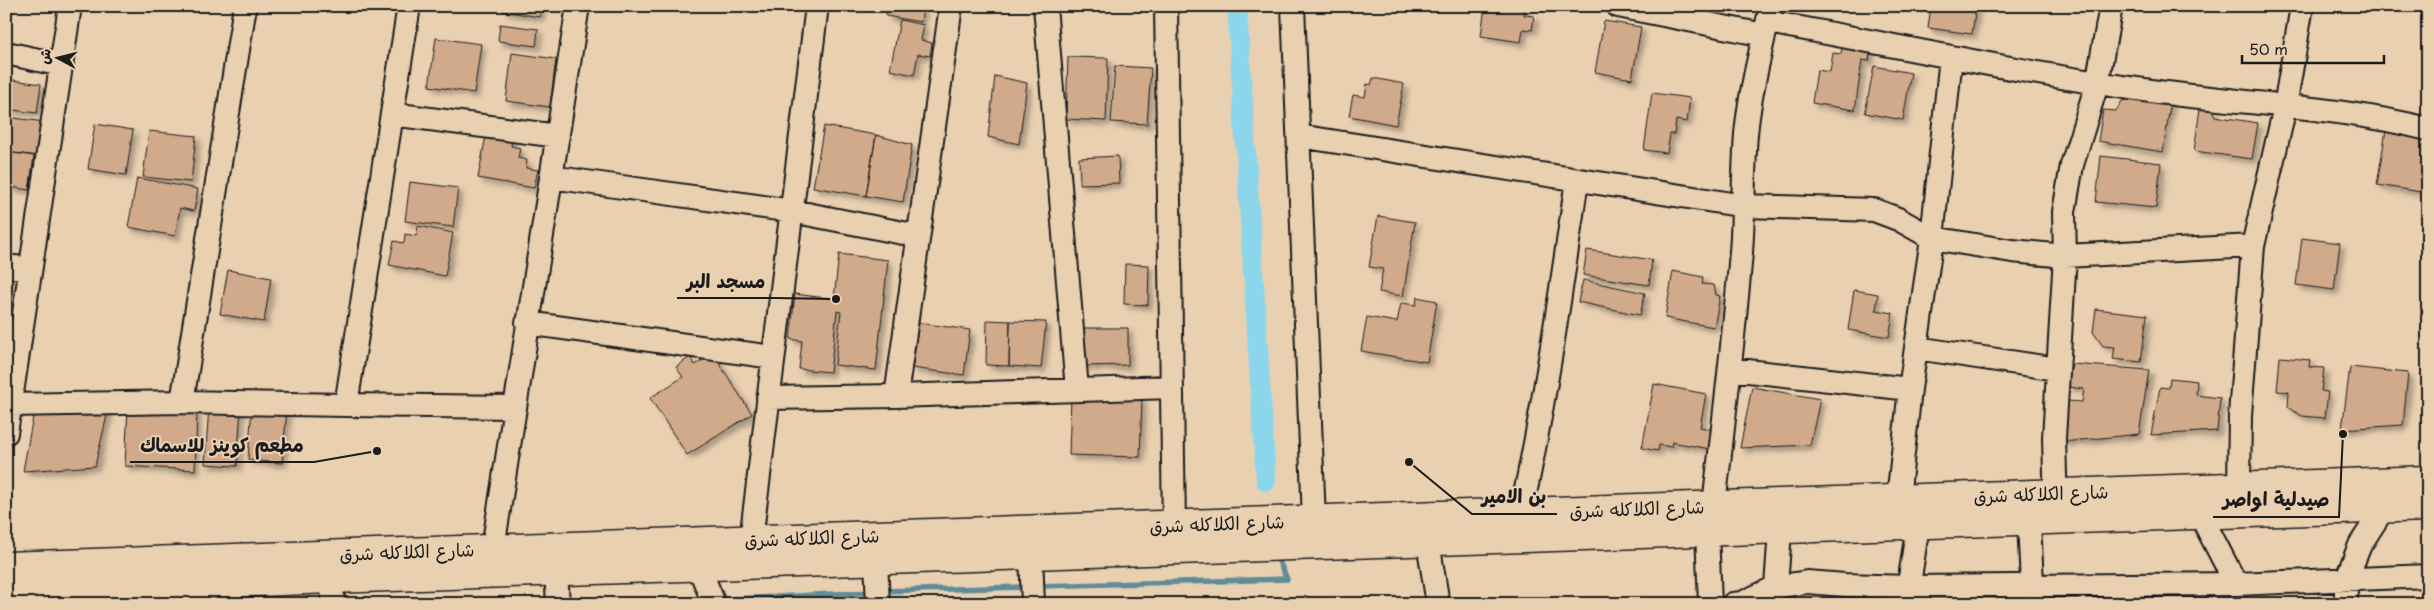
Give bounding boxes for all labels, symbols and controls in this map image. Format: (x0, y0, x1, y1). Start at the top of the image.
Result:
north arrow (32, 32, 82, 82)
scale bar (2242, 32, 2384, 64)
text: 50 m (2249, 37, 2288, 60)
text: ش (33, 47, 56, 65)
callout: مسجد البر (677, 264, 775, 298)
text: مسجد البر (685, 266, 765, 294)
callout: مطعم كوينز للاسماك (130, 428, 314, 462)
text: مطعم كوينز للاسماك (140, 430, 304, 460)
street label: شارع الكلاكله شرق (1973, 477, 2109, 509)
callout: بن الامير (1472, 480, 1557, 514)
text: بن الامير (1480, 481, 1546, 509)
callout: صيدلية اواصر (2213, 483, 2339, 517)
text: صيدلية اواصر (2221, 484, 2329, 512)
street label: شارع الكلاكله شرق (1569, 492, 1705, 524)
street label: شارع الكلاكله شرق (1149, 507, 1285, 539)
street label: شارع الكلاكله شرق (744, 521, 880, 553)
street label: شارع الكلاكله شرق (339, 535, 475, 567)

